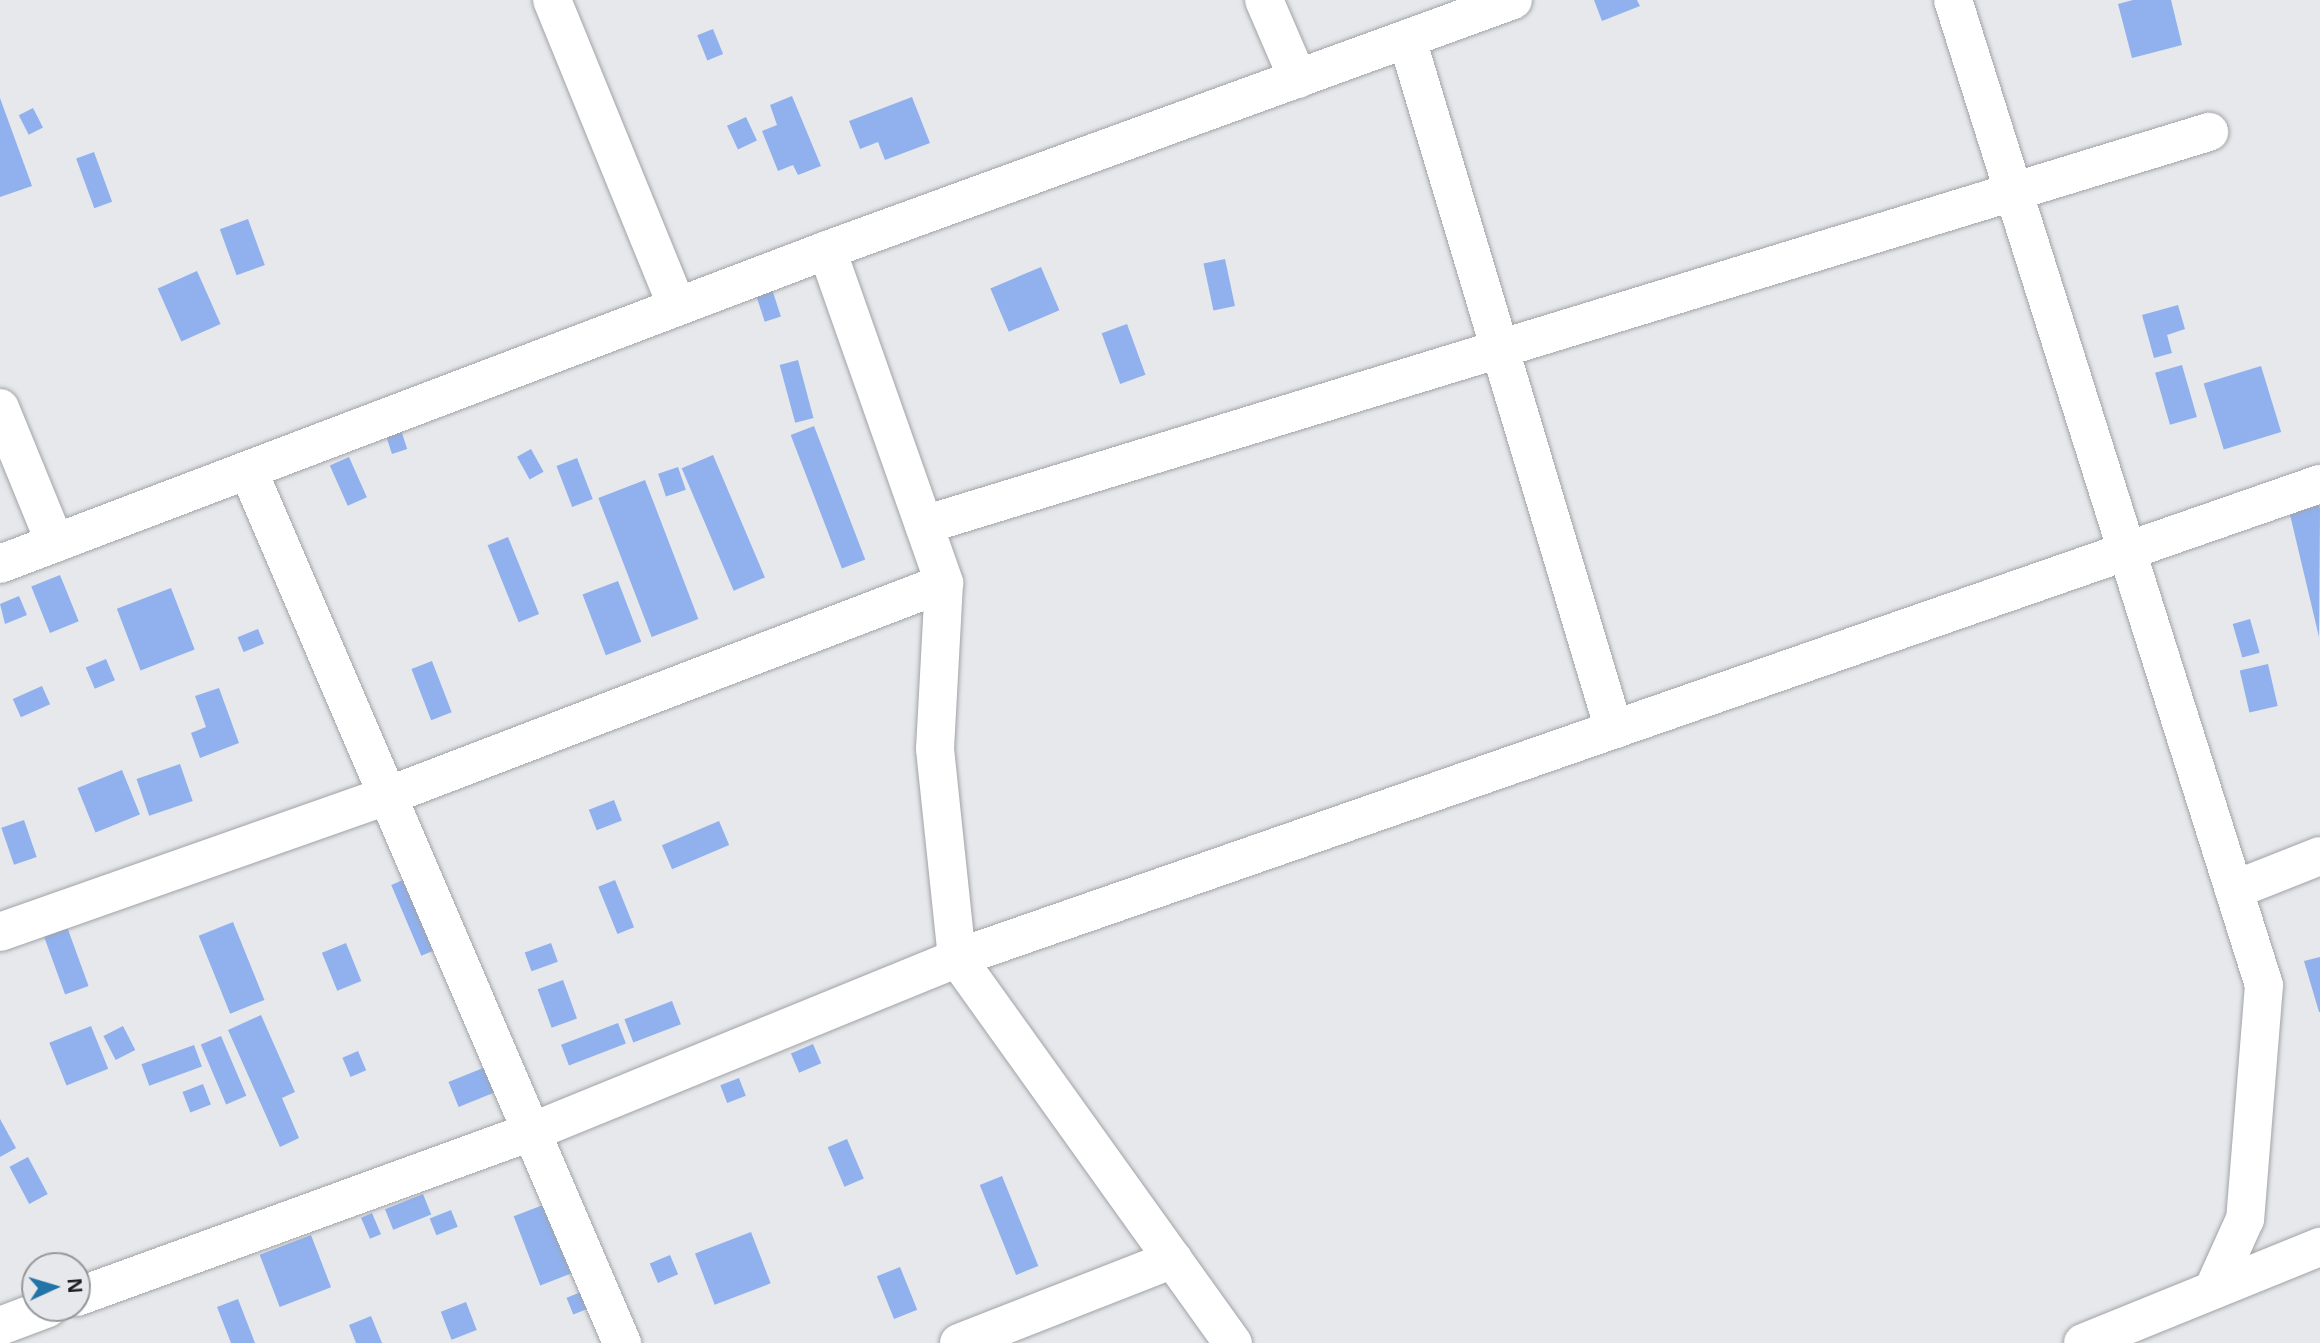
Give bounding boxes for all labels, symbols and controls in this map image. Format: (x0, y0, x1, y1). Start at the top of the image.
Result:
north arrow (21, 1252, 91, 1322)
text: N (61, 1277, 88, 1294)

